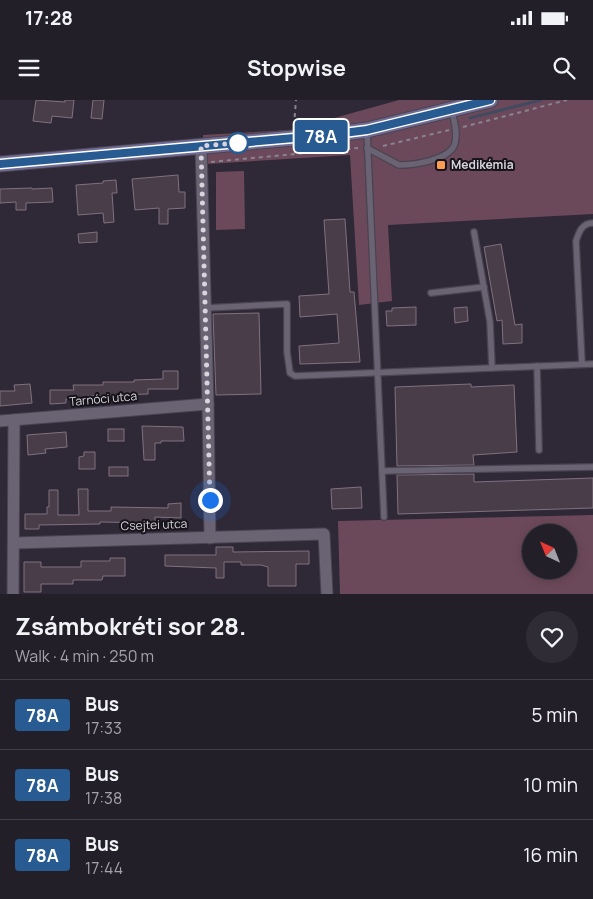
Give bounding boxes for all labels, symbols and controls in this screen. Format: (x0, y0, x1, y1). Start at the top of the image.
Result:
text: 17:28 (25, 5, 73, 31)
text: Stopwise (247, 53, 346, 83)
icon: menu (15, 54, 43, 82)
icon: search (550, 54, 578, 82)
line badge: 78A (292, 120, 350, 152)
text: 78A (305, 124, 337, 148)
unlabelled marker (227, 132, 249, 154)
place label: Medikémia (451, 156, 514, 173)
marker: Medikémia (435, 159, 447, 171)
street label: Tarnóci utca (68, 387, 138, 410)
your location (198, 488, 223, 513)
street label: Csejtei utca (120, 515, 188, 534)
north arrow (522, 524, 578, 579)
map controls (522, 524, 577, 579)
text: Zsámbokréti sor 28. (15, 609, 246, 642)
button: heart (526, 611, 578, 663)
text: Walk · 4 min · 250 m (15, 645, 154, 667)
text: Bus (85, 691, 119, 717)
text: 5 min (531, 702, 578, 728)
text: 78A (26, 703, 59, 727)
text: 17:33 (85, 717, 122, 739)
text: Bus (85, 761, 119, 787)
text: 10 min (523, 772, 578, 798)
text: 78A (26, 773, 59, 797)
text: 17:38 (85, 787, 122, 809)
text: Bus (85, 831, 119, 857)
text: 16 min (523, 842, 578, 868)
text: 78A (26, 843, 59, 867)
text: 17:44 (85, 857, 123, 879)

